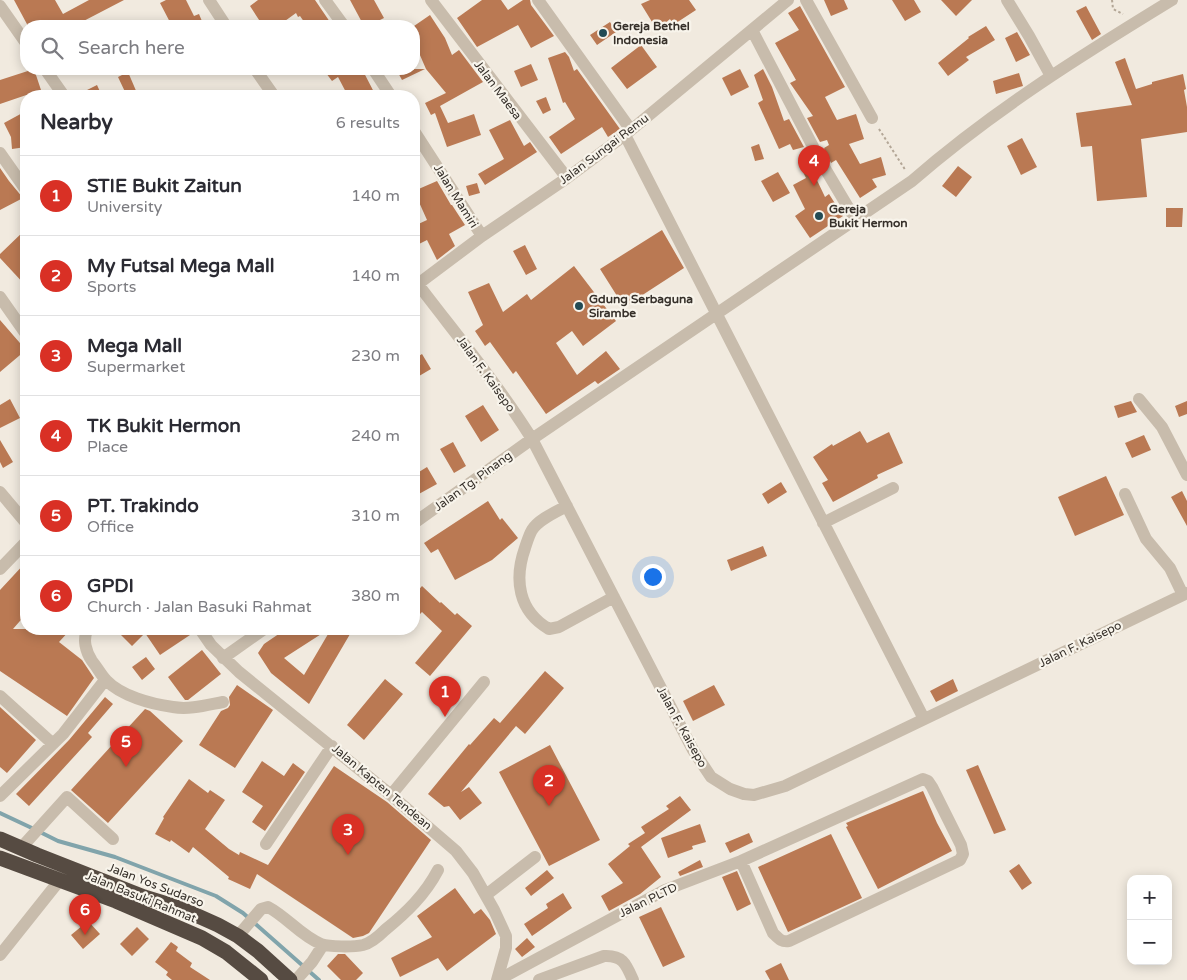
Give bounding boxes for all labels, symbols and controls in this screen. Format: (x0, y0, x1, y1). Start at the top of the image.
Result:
place label: Gereja Bethel Indonesia (613, 19, 690, 47)
search box (20, 20, 420, 75)
marker: Gereja Bethel Indonesia (597, 27, 609, 39)
icon: search (38, 34, 66, 62)
text: Search here (78, 37, 185, 59)
street label: Jalan Maesa (471, 58, 525, 122)
text: Nearby (40, 110, 113, 135)
street label: Jalan Sungai Remu (556, 111, 652, 187)
text: 6 results (336, 113, 400, 133)
pin: 4 (798, 145, 830, 186)
street label: Jalan Mamiri (431, 162, 481, 230)
text: STIE Bukit Zaitun (87, 175, 242, 197)
text: 1 (51, 186, 61, 206)
text: 140 m (351, 186, 400, 206)
text: University (87, 197, 162, 217)
place label: Gereja Bukit Hermon (829, 202, 908, 230)
marker: Gereja Bukit Hermon (813, 210, 825, 222)
text: My Futsal Mega Mall (87, 255, 274, 277)
text: 2 (51, 266, 61, 286)
text: 140 m (351, 266, 400, 286)
text: Sports (87, 277, 136, 297)
place label: Gdung Serbaguna Sirambe (589, 292, 693, 320)
marker: Gdung Serbaguna Sirambe (573, 300, 585, 312)
street label: Jalan F. Kaisepo (454, 333, 518, 415)
text: Mega Mall (87, 335, 182, 357)
text: 3 (51, 346, 61, 366)
text: 230 m (351, 346, 400, 366)
text: Supermarket (87, 357, 185, 377)
text: TK Bukit Hermon (87, 415, 241, 437)
text: 4 (51, 426, 61, 446)
text: 240 m (351, 426, 400, 446)
text: Place (87, 437, 128, 457)
street label: Jalan Tg. Pinang (431, 448, 515, 514)
text: PT. Trakindo (87, 495, 199, 517)
text: 5 (51, 506, 61, 526)
text: 310 m (351, 506, 400, 526)
text: Office (87, 517, 134, 537)
your location (640, 564, 666, 590)
text: GPDI (87, 575, 134, 597)
text: 6 (51, 586, 61, 606)
text: 380 m (351, 586, 400, 606)
text: Church · Jalan Basuki Rahmat (87, 597, 312, 617)
street label: Jalan F. Kaisepo (1036, 618, 1124, 670)
pin: 1 (429, 676, 461, 717)
street label: Jalan F. Kaisepo (654, 684, 710, 770)
pin: 5 (110, 726, 142, 767)
street label: Jalan Kapten Tendean (329, 741, 435, 833)
pin: 2 (533, 765, 565, 806)
pin: 3 (332, 814, 364, 855)
street label: Jalan Yos Sudarso (106, 860, 206, 910)
street label: Jalan Basuki Rahmat (84, 868, 199, 926)
map controls (1127, 875, 1172, 965)
button: + (1127, 875, 1172, 920)
street label: Jalan PLTD (617, 880, 679, 920)
pin: 6 (69, 894, 101, 935)
button: − (1127, 920, 1172, 965)

